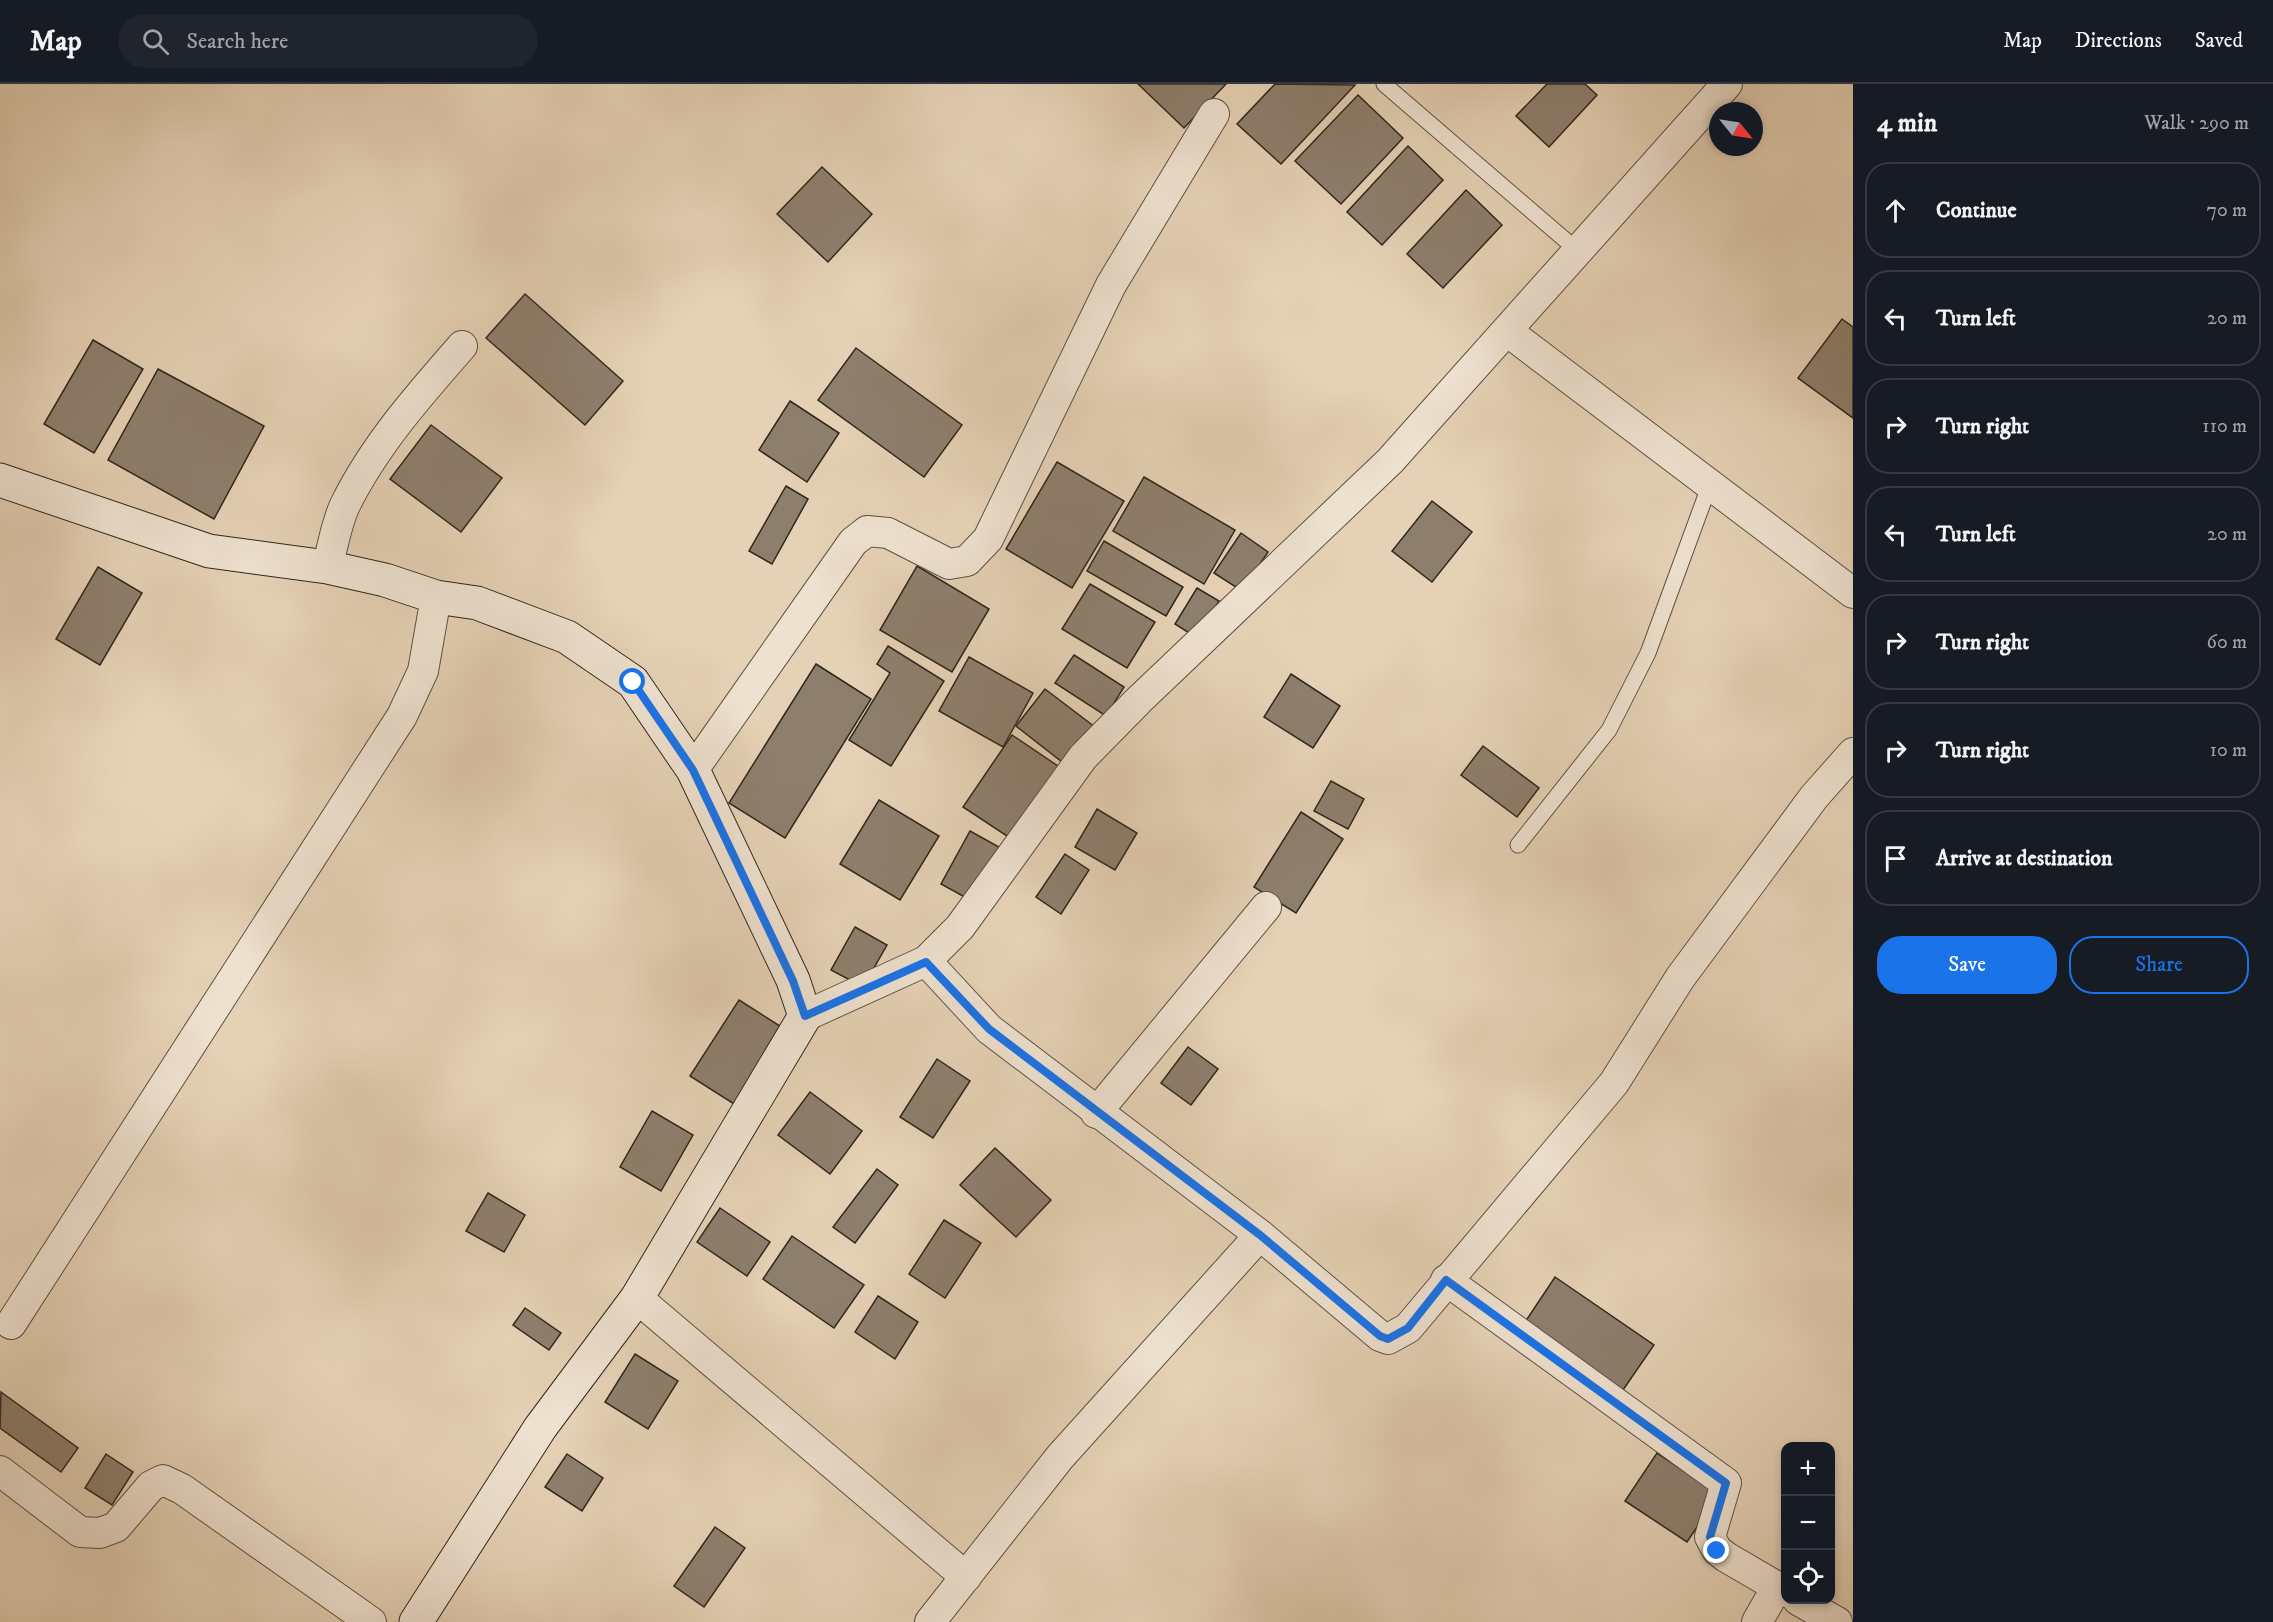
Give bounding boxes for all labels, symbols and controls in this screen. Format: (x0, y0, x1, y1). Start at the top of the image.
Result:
search box (118, 14, 538, 68)
text: Map (30, 24, 82, 59)
icon: search (139, 25, 172, 58)
text: Search here (187, 28, 288, 55)
text: Map (2003, 28, 2042, 54)
text: Directions (2075, 28, 2162, 54)
text: Saved (2195, 28, 2243, 54)
north arrow (1709, 102, 1763, 156)
text: 4 min (1877, 107, 1937, 140)
text: Walk · 290 m (2144, 111, 2249, 136)
icon: ahead (1879, 194, 1912, 227)
text: Continue (1936, 197, 2017, 224)
text: 70 m (2206, 198, 2247, 223)
icon: left (1879, 302, 1912, 335)
text: Turn left (1936, 305, 2016, 332)
text: 20 m (2207, 306, 2247, 331)
icon: right (1879, 410, 1912, 443)
text: Turn right (1936, 413, 2029, 440)
text: 110 m (2202, 414, 2247, 439)
icon: left (1879, 518, 1912, 551)
text: Turn left (1936, 521, 2016, 548)
text: 20 m (2207, 522, 2247, 547)
icon: right (1879, 626, 1912, 659)
text: Turn right (1936, 629, 2029, 656)
text: 60 m (2207, 630, 2247, 655)
route start (619, 668, 645, 694)
icon: right (1879, 734, 1912, 767)
text: Turn right (1936, 737, 2029, 764)
text: 10 m (2210, 738, 2247, 763)
icon: arrive (1879, 842, 1912, 875)
text: Arrive at destination (1936, 845, 2113, 872)
button: Save (1877, 936, 2057, 994)
button: Share (2069, 936, 2249, 994)
map controls (1781, 1442, 1835, 1604)
button: + (1781, 1442, 1835, 1496)
button: − (1781, 1496, 1835, 1550)
route end (1703, 1537, 1729, 1563)
button: locate (1781, 1550, 1835, 1604)

